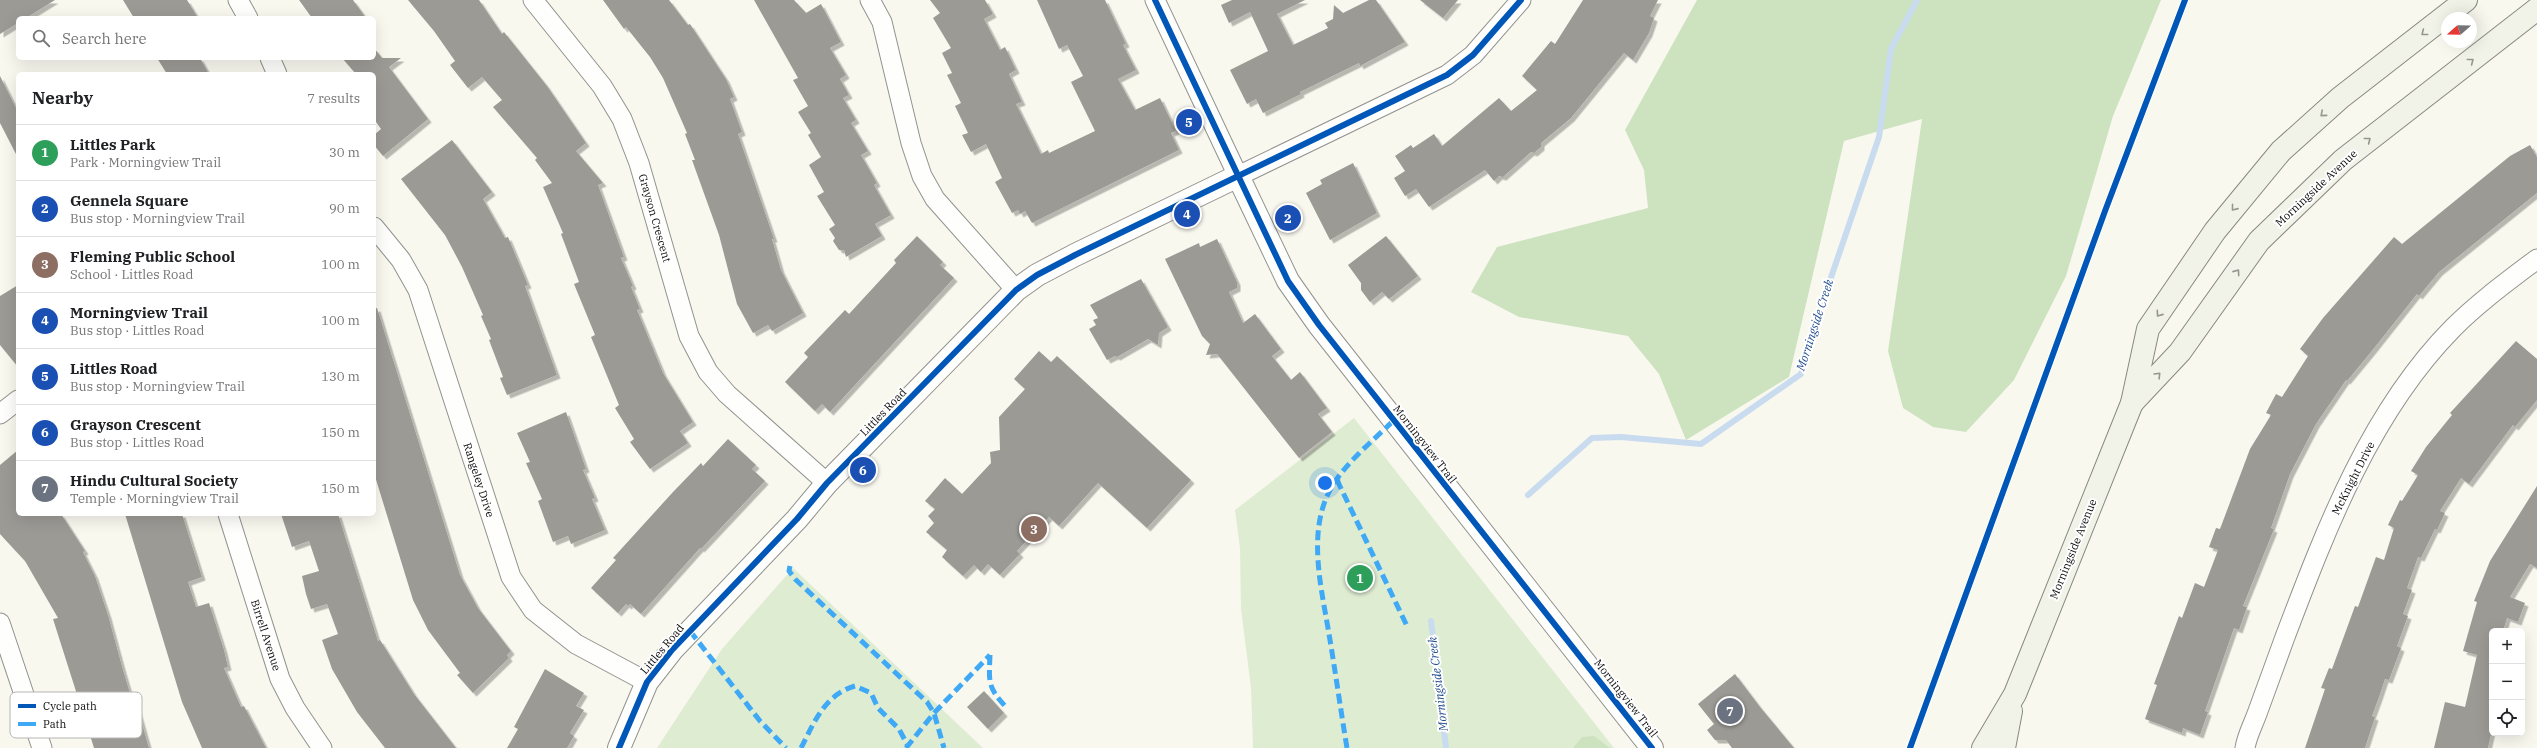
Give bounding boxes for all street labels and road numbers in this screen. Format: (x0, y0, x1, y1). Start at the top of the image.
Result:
street label: Morningside Avenue (2272, 146, 2360, 230)
street label: Grayson Crescent (636, 172, 674, 264)
street label: Littles Road (857, 385, 909, 439)
street label: Morningview Trail (1390, 402, 1460, 486)
street label: McKnight Drive (2328, 439, 2378, 517)
street label: Rangeley Drive (460, 441, 498, 519)
street label: Morningside Avenue (2047, 497, 2100, 601)
street label: Birrell Avenue (248, 598, 284, 673)
street label: Littles Road (637, 621, 687, 677)
street label: Morningview Trail (1591, 656, 1661, 740)

